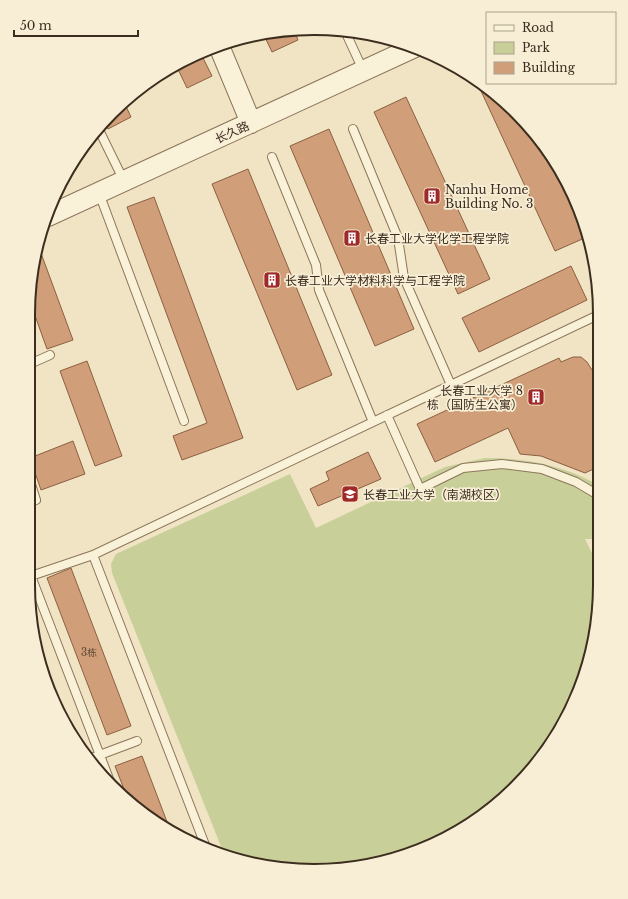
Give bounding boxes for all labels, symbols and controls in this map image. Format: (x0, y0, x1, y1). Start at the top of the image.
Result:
scale bar (14, 12, 138, 38)
legend (486, 12, 616, 84)
text: 50 m (20, 18, 52, 33)
text: Road (522, 20, 554, 35)
text: Park (522, 40, 550, 55)
text: Building (522, 60, 576, 75)
street label: 长久路 (212, 118, 252, 146)
place label: Nanhu Home Building No. 3 (445, 182, 533, 211)
building icon: Nanhu Home Building No. 3 (422, 186, 442, 206)
building icon: 长春工业大学化学工程学院 (342, 228, 362, 248)
place label: 长春工业大学化学工程学院 (365, 231, 509, 246)
building icon: 长春工业大学材料科学与工程学院 (262, 270, 282, 290)
place label: 长春工业大学材料科学与工程学院 (285, 273, 465, 288)
place label: 长春工业大学 8 栋（国防生公寓） (427, 383, 523, 412)
building icon: 长春工业大学 8 栋（国防生公寓） (526, 387, 546, 407)
school or university icon: 长春工业大学（南湖校区） (340, 484, 360, 504)
place label: 长春工业大学（南湖校区） (363, 487, 507, 502)
house number: 3栋 (81, 646, 97, 659)

